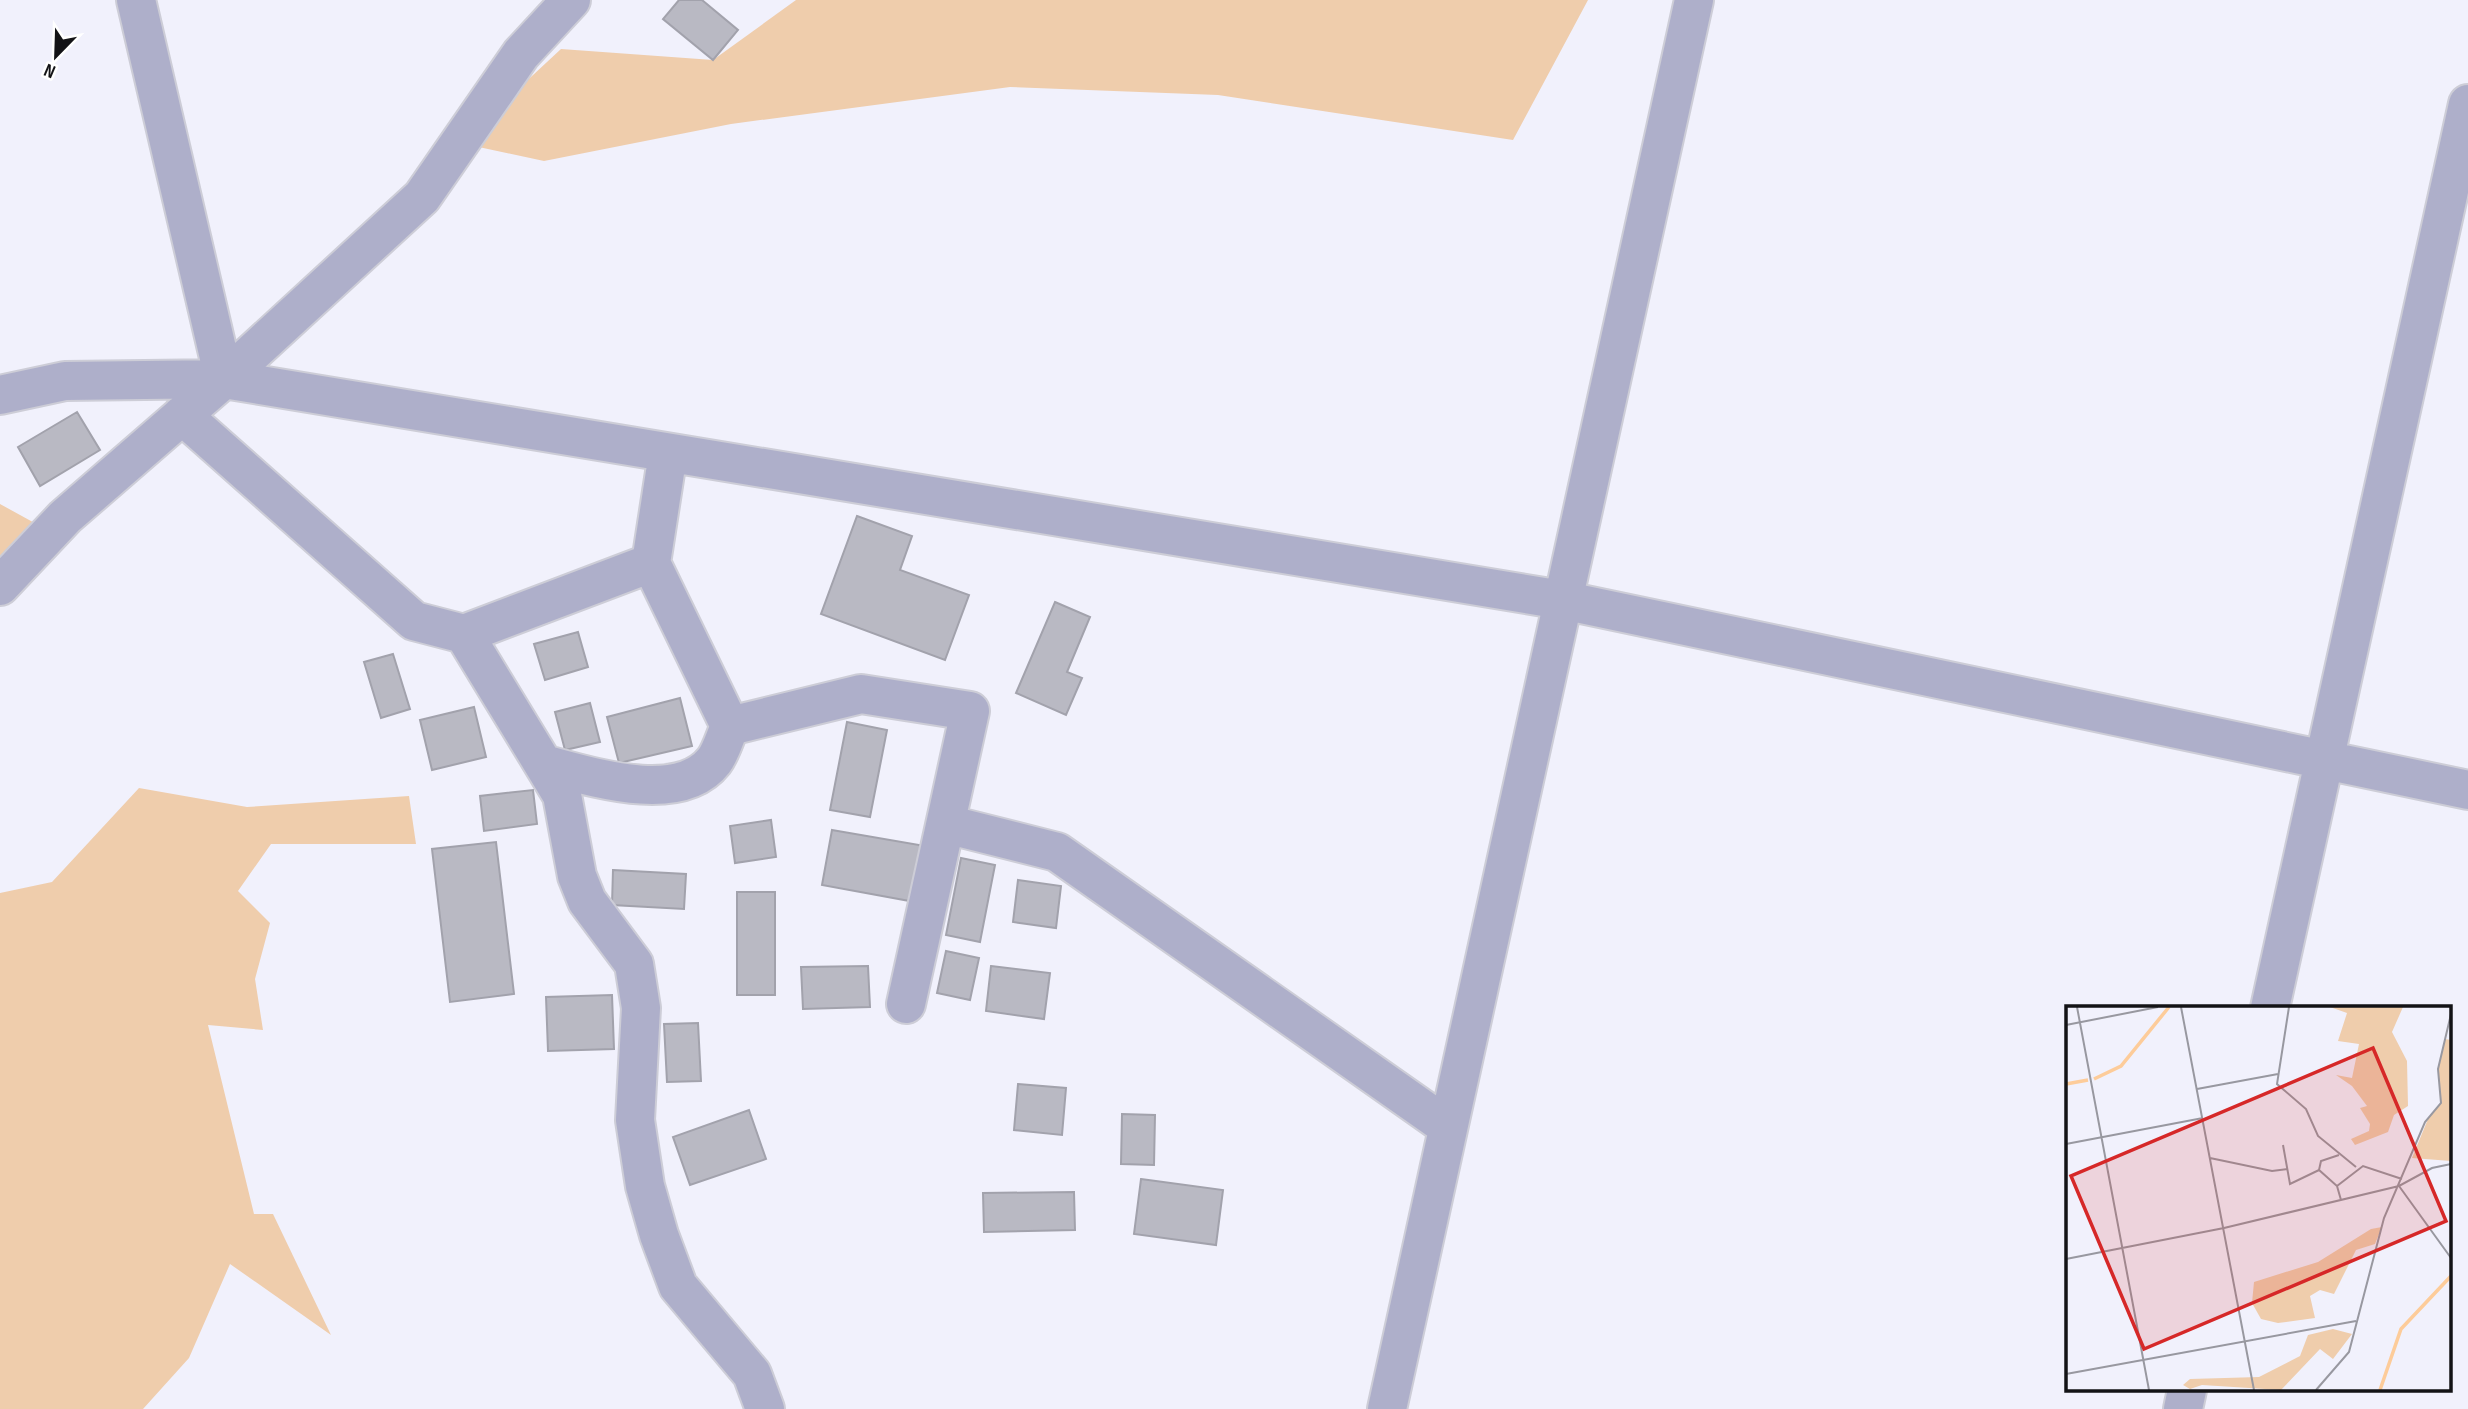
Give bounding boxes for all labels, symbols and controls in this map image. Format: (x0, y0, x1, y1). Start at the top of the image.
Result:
north arrow (21, 21, 91, 91)
text: N (41, 58, 59, 83)
inset map (2066, 1006, 2450, 1392)

